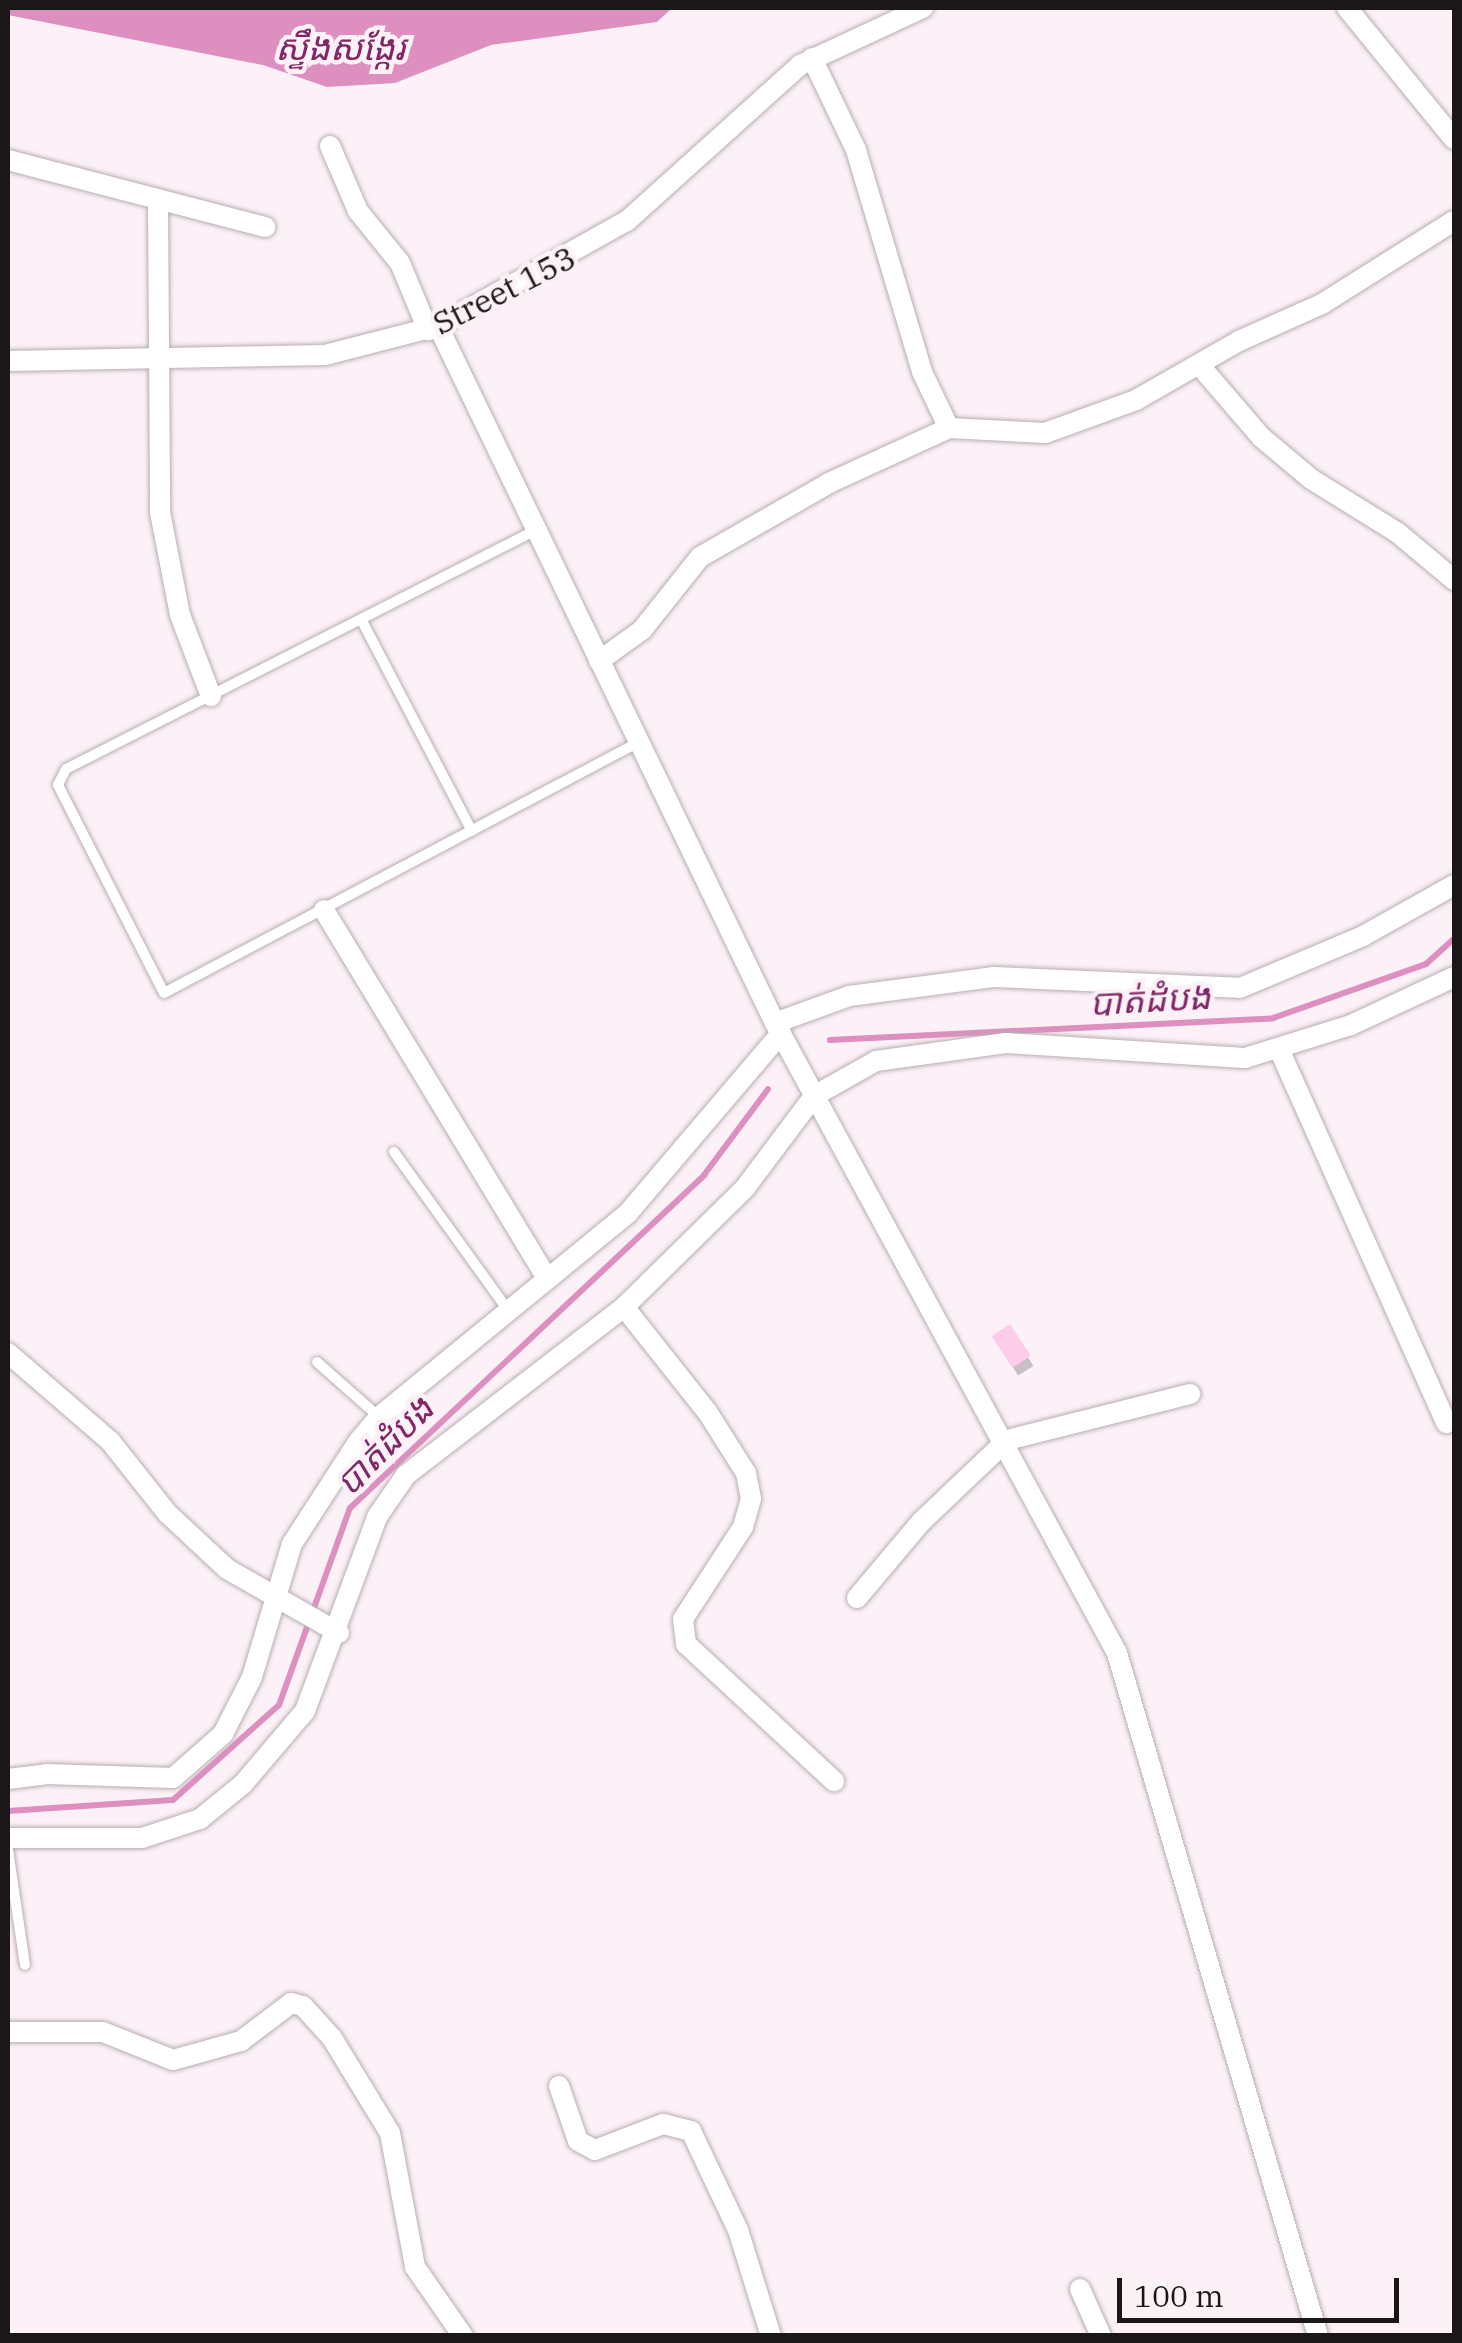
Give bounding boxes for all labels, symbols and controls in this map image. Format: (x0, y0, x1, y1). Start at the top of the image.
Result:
water label: ស្ទឹងសង្កែរ (275, 26, 405, 68)
street label: Street 153 (426, 238, 582, 342)
water label: បាត់ដំបង (1088, 975, 1212, 1023)
water label: បាត់ដំបង (326, 1387, 442, 1503)
scale bar (1122, 2258, 1404, 2320)
text: 100 m (1134, 2276, 1224, 2315)

